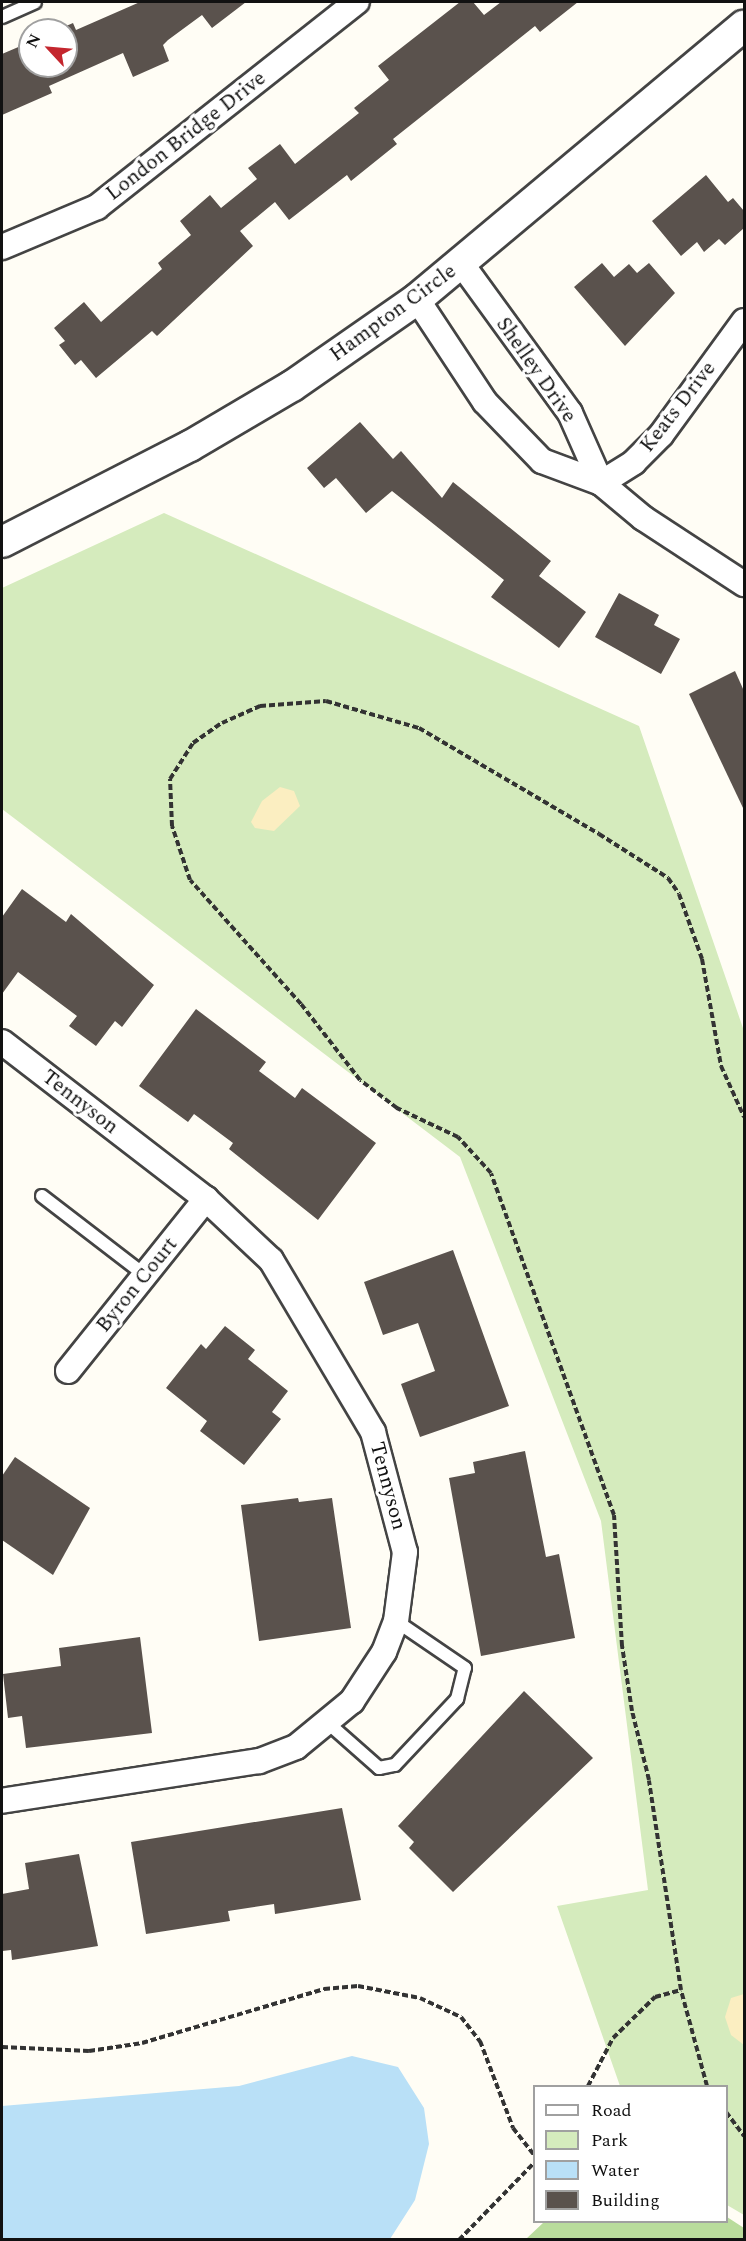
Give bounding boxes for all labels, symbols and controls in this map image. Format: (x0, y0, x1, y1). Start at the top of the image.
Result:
north arrow (18, 18, 78, 78)
text: N (20, 30, 47, 52)
street label: London Bridge Drive (101, 66, 271, 206)
street label: Hampton Circle (325, 259, 461, 367)
street label: Shelley Drive (490, 312, 582, 428)
street label: Keats Drive (635, 357, 721, 457)
street label: Tennyson (37, 1064, 123, 1140)
street label: Byron Court (91, 1232, 183, 1338)
street label: Tennyson (364, 1439, 412, 1533)
legend (533, 2085, 728, 2223)
text: Road (591, 2097, 632, 2124)
text: Park (591, 2127, 628, 2154)
text: Water (591, 2157, 639, 2184)
text: Building (591, 2187, 660, 2214)

